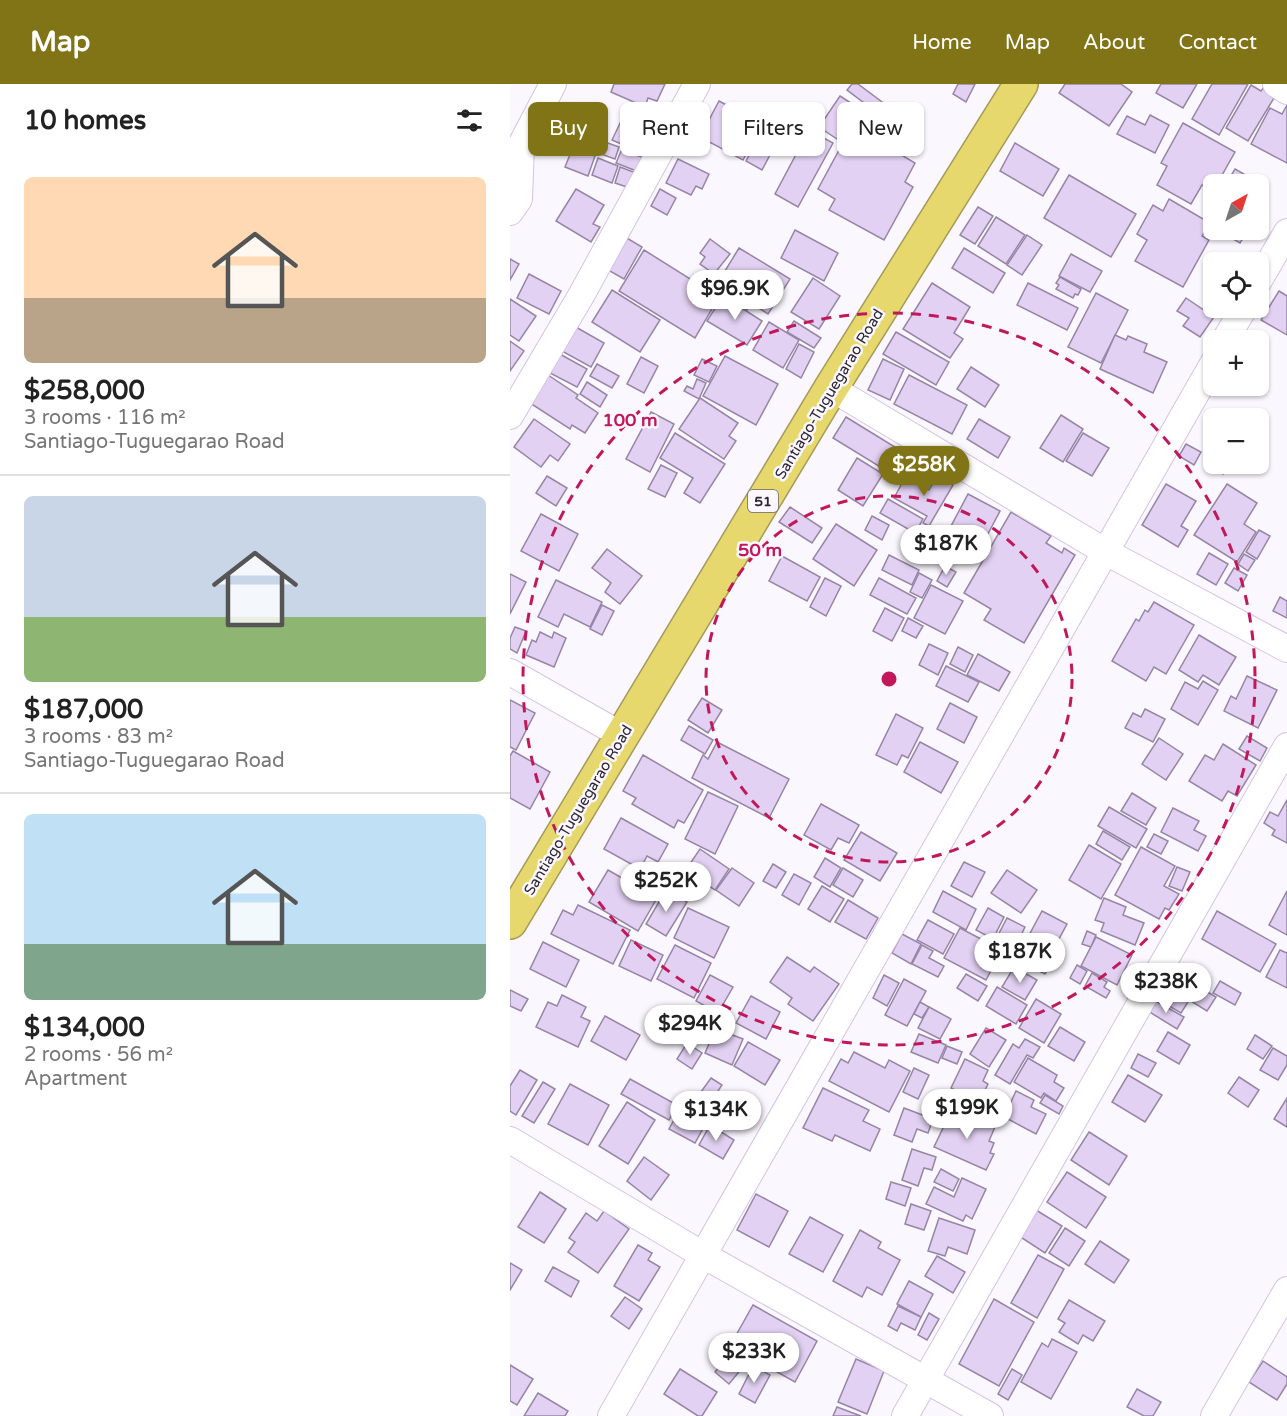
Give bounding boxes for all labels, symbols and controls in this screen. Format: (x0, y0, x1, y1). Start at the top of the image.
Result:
text: Map (30, 25, 90, 59)
text: Home (912, 30, 972, 55)
text: Map (1005, 30, 1050, 55)
text: About (1083, 30, 1145, 55)
text: Contact (1178, 30, 1257, 55)
chip: Buy (528, 102, 608, 156)
chip: Rent (620, 102, 710, 156)
chip: Filters (722, 102, 825, 156)
chip: New (837, 102, 924, 156)
icon: filters (453, 104, 486, 137)
text: 10 homes (24, 105, 146, 136)
north arrow (1203, 174, 1269, 240)
map controls (1203, 174, 1269, 474)
icon: home (201, 216, 309, 324)
button: locate (1203, 252, 1269, 318)
pin: $96.9K (686, 270, 784, 321)
text: $96.9K (701, 277, 769, 301)
street label: Santiago-Tuguegarao Road (771, 306, 887, 482)
button: + (1203, 330, 1269, 396)
text: $258,000 (24, 375, 145, 406)
text: 3 rooms · 116 m² (24, 406, 186, 430)
button: − (1203, 408, 1269, 474)
text: 100 m (602, 409, 658, 431)
text: Santiago-Tuguegarao Road (24, 430, 285, 454)
pin: $258K (882, 446, 966, 497)
text: $258K (892, 453, 956, 477)
road number: 51 (748, 490, 778, 512)
pin: $187K (904, 525, 988, 576)
text: $187K (914, 532, 978, 556)
icon: home (201, 535, 309, 643)
text: 50 m (738, 539, 782, 561)
centre of rings (879, 669, 899, 689)
text: $187,000 (24, 694, 143, 725)
street label: Santiago-Tuguegarao Road (520, 722, 636, 898)
text: 3 rooms · 83 m² (24, 725, 173, 749)
text: Santiago-Tuguegarao Road (24, 749, 285, 773)
icon: home (201, 853, 309, 961)
pin: $252K (624, 862, 708, 913)
text: $252K (634, 869, 698, 893)
pin: $187K (978, 933, 1062, 984)
text: $187K (988, 940, 1052, 964)
pin: $238K (1124, 963, 1208, 1014)
text: $238K (1134, 970, 1198, 994)
pin: $294K (648, 1005, 732, 1056)
text: $134,000 (24, 1012, 145, 1043)
text: $294K (658, 1012, 722, 1036)
text: 2 rooms · 56 m² (24, 1043, 173, 1067)
text: Apartment (24, 1067, 127, 1091)
pin: $199K (925, 1089, 1009, 1140)
pin: $134K (674, 1091, 758, 1142)
text: $199K (935, 1096, 999, 1120)
text: $134K (684, 1098, 748, 1122)
pin: $233K (712, 1333, 796, 1384)
text: $233K (722, 1340, 786, 1364)

